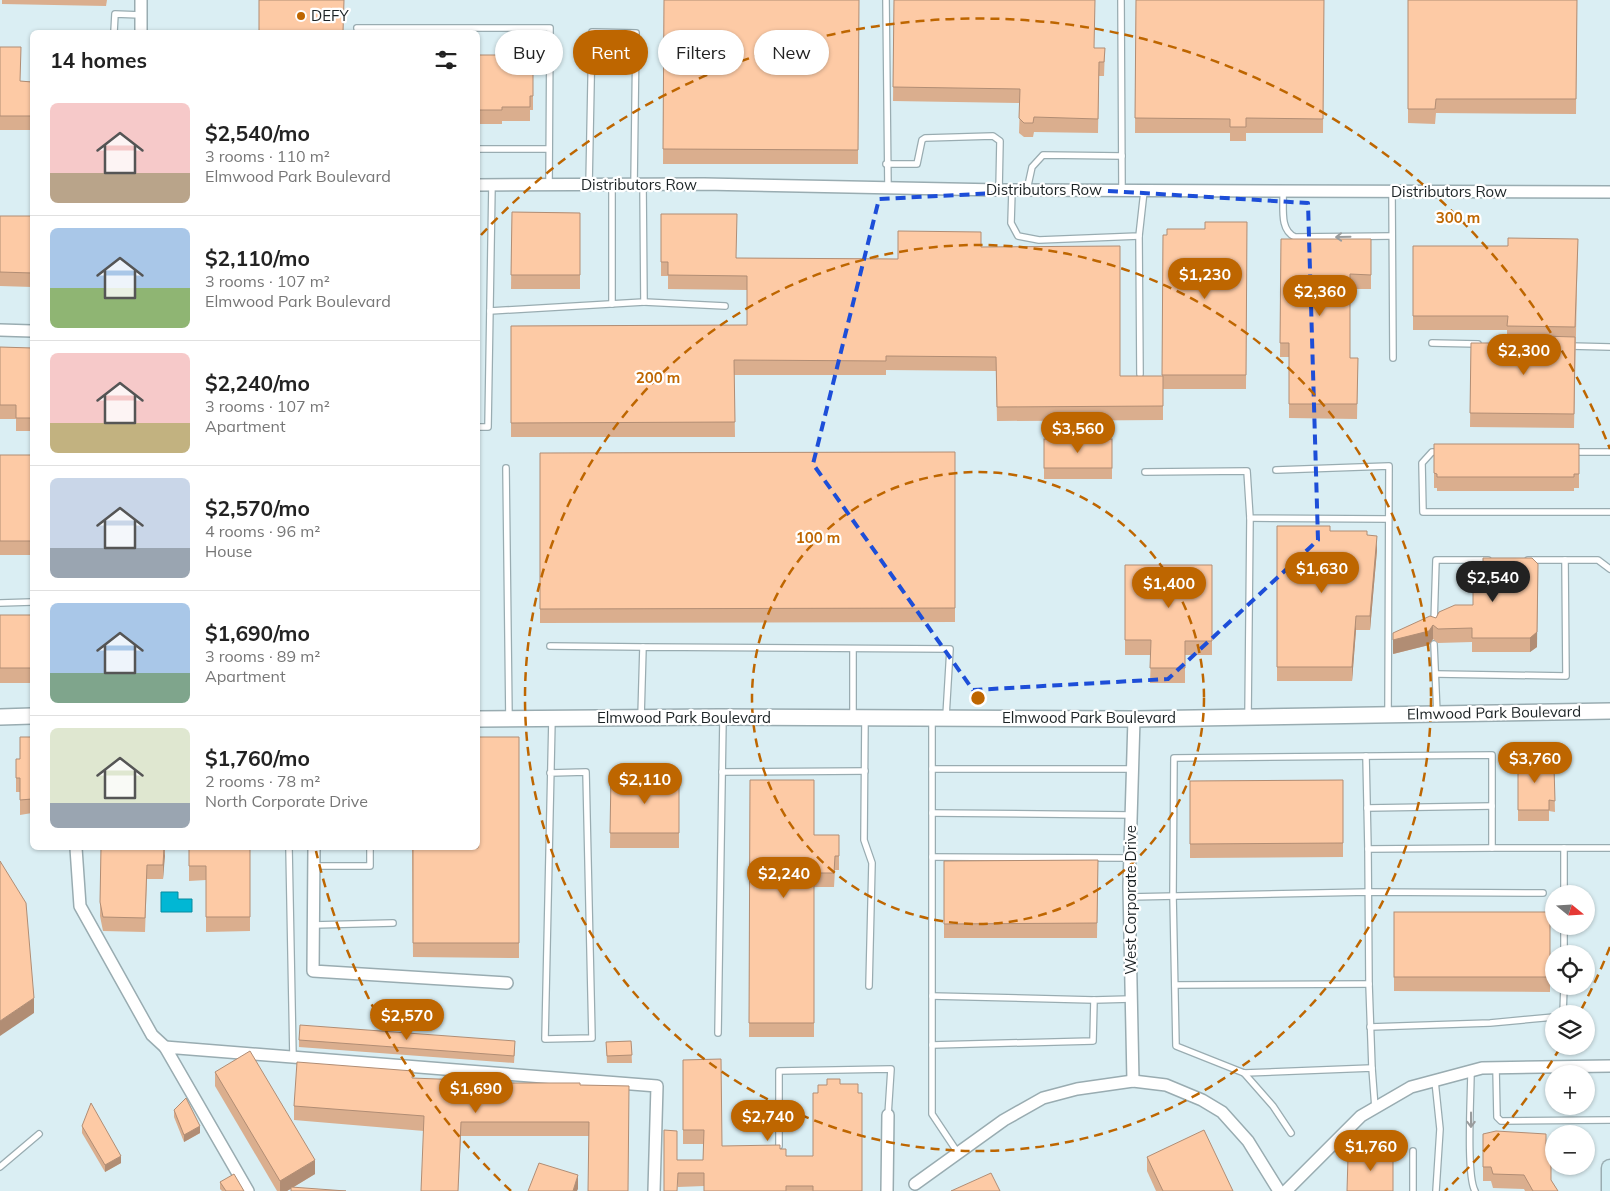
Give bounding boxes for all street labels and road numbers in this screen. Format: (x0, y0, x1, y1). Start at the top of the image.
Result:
street label: Distributors Row (581, 175, 697, 194)
street label: Distributors Row (986, 180, 1102, 199)
street label: Distributors Row (1391, 182, 1507, 201)
street label: Elmwood Park Boulevard (1407, 701, 1581, 724)
street label: Elmwood Park Boulevard (597, 708, 771, 727)
street label: Elmwood Park Boulevard (1002, 708, 1176, 727)
street label: West Corporate Drive (1121, 825, 1140, 975)

